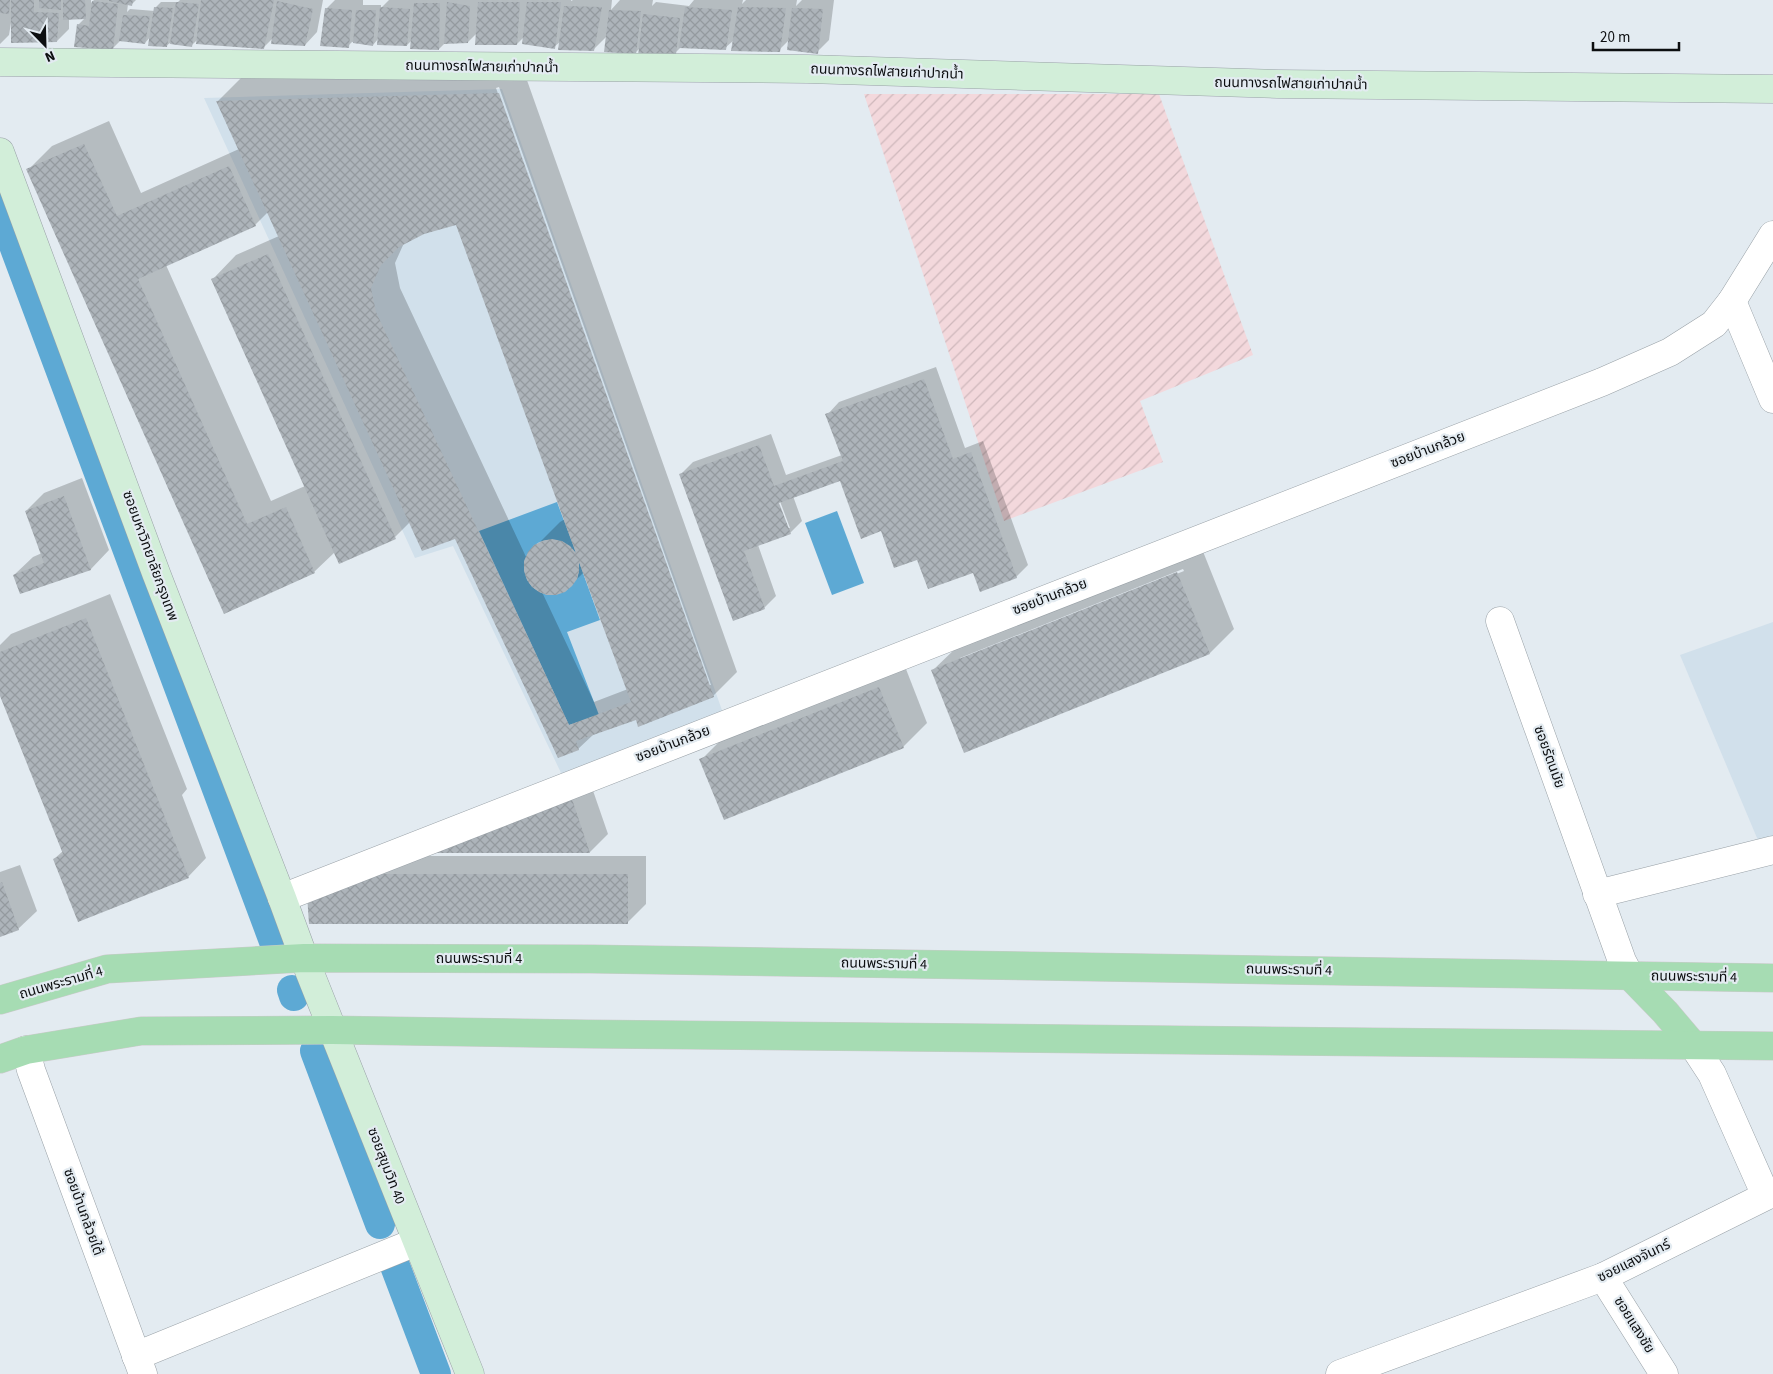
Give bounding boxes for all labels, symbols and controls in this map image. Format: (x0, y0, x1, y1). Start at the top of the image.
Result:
north arrow (20, 20, 70, 70)
scale bar (1593, 20, 1679, 52)
text: 20 m (1600, 27, 1630, 48)
text: N (41, 45, 58, 67)
street label: ถนนทางรถไฟสายเก่าปากน้ำ (405, 55, 559, 78)
street label: ถนนทางรถไฟสายเก่าปากน้ำ (810, 58, 964, 85)
street label: ถนนทางรถไฟสายเก่าปากน้ำ (1214, 72, 1368, 95)
street label: ซอยบ้านกล้วย (1388, 427, 1468, 473)
street label: ซอยมหาวิทยาลัยกรุงเทพ (117, 488, 183, 624)
street label: ซอยบ้านกล้วย (1010, 574, 1090, 620)
street label: ซอยบ้านกล้วย (633, 721, 713, 767)
street label: ซอยรัตนมัย (1528, 723, 1570, 791)
street label: ถนนพระรามที่ 4 (436, 948, 522, 969)
street label: ถนนพระรามที่ 4 (841, 952, 927, 975)
street label: ถนนพระรามที่ 4 (1246, 958, 1332, 981)
street label: ถนนพระรามที่ 4 (16, 961, 105, 1005)
street label: ถนนพระรามที่ 4 (1651, 965, 1737, 988)
street label: ซอยสุขุมวิท 40 (362, 1125, 410, 1207)
street label: ซอยบ้านกล้วยใต้ (58, 1166, 108, 1258)
street label: ซอยแสงจันทร์ (1594, 1234, 1674, 1287)
street label: ซอยแสงชัย (1609, 1293, 1659, 1357)

